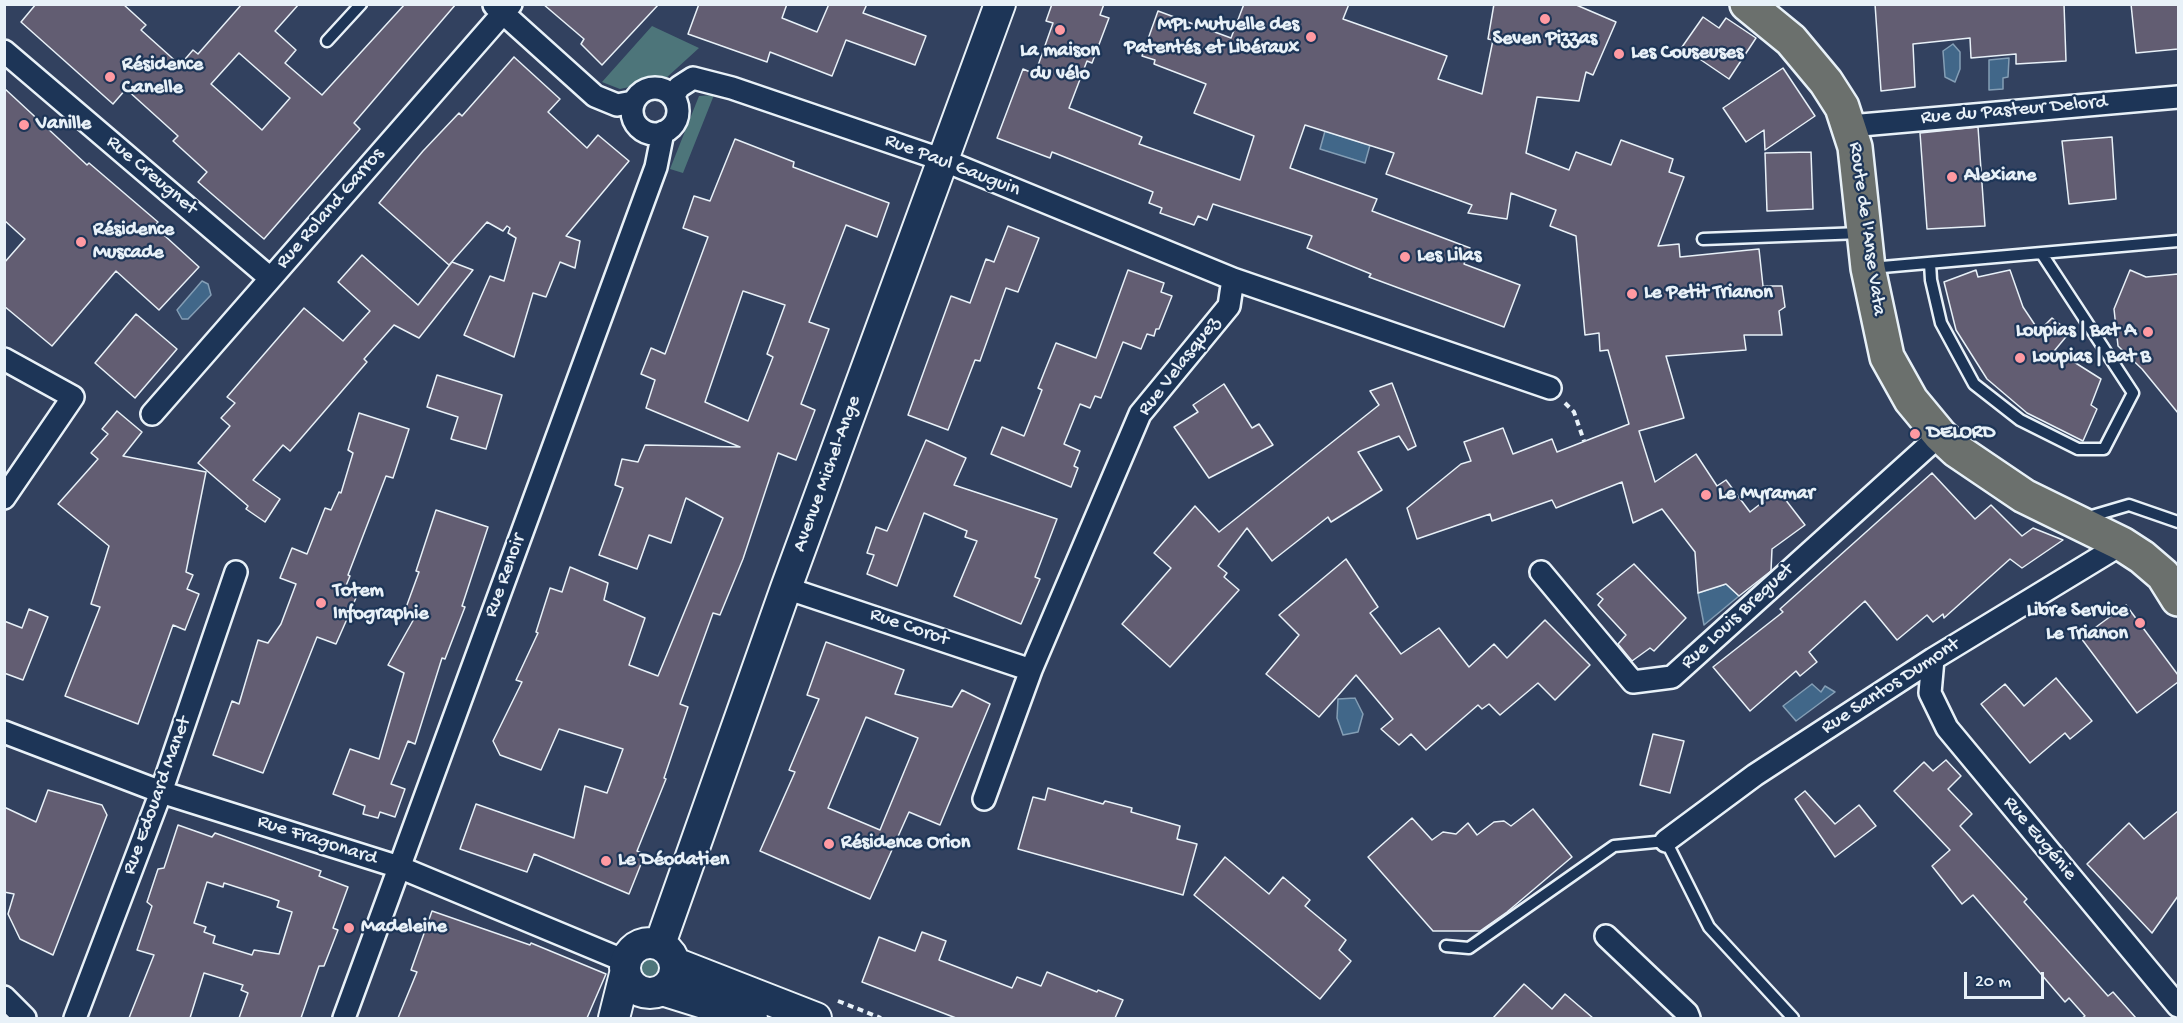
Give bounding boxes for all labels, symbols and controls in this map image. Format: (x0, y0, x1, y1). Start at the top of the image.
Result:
marker: Seven Pizzas (1538, 12, 1552, 26)
place label: MPL Mutuelle des Patentés et Libéraux (1124, 14, 1299, 61)
marker: La maison du vélo (1053, 23, 1067, 37)
place label: Seven Pizzas (1493, 28, 1597, 52)
marker: MPL Mutuelle des Patentés et Libéraux (1304, 30, 1318, 44)
place label: La maison du vélo (1020, 40, 1100, 87)
place label: Les Couseuses (1631, 42, 1743, 66)
marker: Les Couseuses (1612, 47, 1626, 61)
place label: Résidence Canelle (122, 54, 203, 101)
marker: Résidence Canelle (103, 70, 117, 84)
street label: Rue du Pasteur Delord (1920, 91, 2108, 131)
place label: Vanille (36, 113, 91, 137)
marker: Vanille (17, 118, 31, 132)
street label: Rue Paul Gauguin (881, 129, 1023, 203)
street label: Rue Creugnet (100, 131, 202, 221)
street label: Route de l'Anse Vata (1842, 141, 1890, 317)
street label: Rue Roland Garros (272, 143, 390, 275)
place label: Alexiane (1964, 165, 2036, 189)
marker: Alexiane (1945, 170, 1959, 184)
place label: Résidence Muscade (93, 219, 174, 266)
marker: Résidence Muscade (74, 235, 88, 249)
place label: Les Lilas (1417, 245, 1481, 269)
marker: Les Lilas (1398, 250, 1412, 264)
place label: Le Petit Trianon (1644, 282, 1773, 306)
marker: Le Petit Trianon (1625, 287, 1639, 301)
street label: Rue Velasquez (1134, 312, 1226, 422)
place label: Loupias | Bat A (2016, 320, 2136, 344)
marker: Loupias | Bat A (2141, 325, 2155, 339)
place label: Loupias | Bat B (2032, 346, 2151, 370)
marker: Loupias | Bat B (2013, 351, 2027, 365)
street label: Avenue Michel-Ange (789, 393, 867, 555)
place label: DELORD (1927, 422, 1995, 446)
marker: DELORD (1908, 427, 1922, 441)
place label: Le Myramar (1718, 483, 1815, 507)
marker: Le Myramar (1699, 488, 1713, 502)
street label: Rue Renoir (480, 531, 532, 621)
street label: Rue Louis Breguet (1677, 559, 1799, 675)
place label: Totem Infographie (333, 580, 429, 627)
marker: Totem Infographie (314, 596, 328, 610)
place label: Libre Service Le Trianon (2027, 600, 2128, 647)
street label: Rue Corot (866, 603, 952, 653)
marker: Libre Service Le Trianon (2133, 616, 2147, 630)
street label: Rue Santos Dumont (1817, 633, 1965, 741)
street label: Rue Edouard Manet (118, 714, 198, 878)
street label: Rue Eugénie (1997, 792, 2081, 886)
street label: Rue Fragonard (254, 810, 380, 872)
place label: Résidence Orion (841, 832, 970, 856)
marker: Résidence Orion (822, 837, 836, 851)
place label: Le Déodatien (618, 849, 729, 873)
marker: Le Déodatien (599, 854, 613, 868)
place label: Madeleine (361, 916, 447, 940)
marker: Madeleine (342, 921, 356, 935)
scale bar (1967, 960, 2046, 998)
text: 20 m (1975, 972, 2011, 993)

